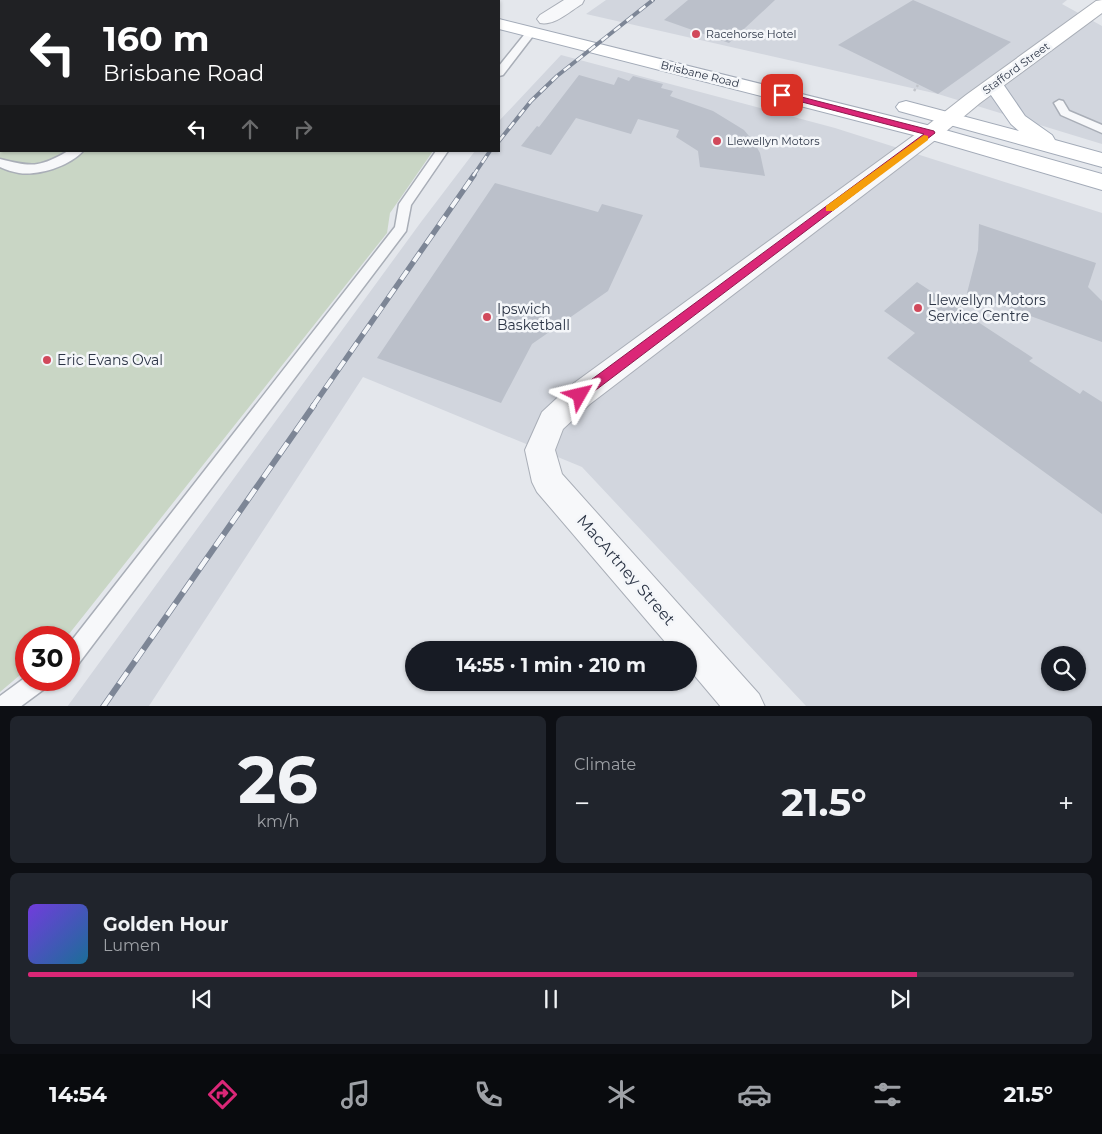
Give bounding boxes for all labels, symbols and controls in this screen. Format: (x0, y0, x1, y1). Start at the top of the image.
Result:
text: 160 m (103, 17, 209, 60)
icon: left (20, 20, 85, 85)
place label: Racehorse Hotel (706, 27, 796, 41)
marker: Racehorse Hotel (690, 28, 702, 40)
street label: Stafford Street (980, 39, 1053, 97)
street label: Brisbane Road (659, 57, 741, 91)
text: Brisbane Road (103, 60, 264, 87)
pin (761, 74, 803, 116)
icon: arrive (768, 81, 796, 109)
icon: left (183, 115, 211, 143)
icon: ahead (236, 115, 264, 143)
icon: right (289, 115, 317, 143)
place label: Llewellyn Motors (727, 134, 820, 148)
marker: Llewellyn Motors (711, 135, 723, 147)
place label: Llewellyn Motors Service Centre (928, 291, 1046, 325)
place label: Ipswich Basketball (497, 300, 570, 334)
marker: Llewellyn Motors Service Centre (912, 302, 924, 314)
marker: Ipswich Basketball (481, 311, 493, 323)
place label: Eric Evans Oval (57, 351, 163, 369)
marker: Eric Evans Oval (41, 354, 53, 366)
position arrow (553, 368, 605, 420)
street label: MacArtney Street (573, 511, 679, 629)
speed limit sign: 30 (15, 626, 80, 691)
map controls (1041, 646, 1086, 691)
button: search (1041, 646, 1086, 691)
text: 14:55 · 1 min · 210 m (456, 654, 646, 677)
text: 26 (238, 740, 318, 819)
text: Climate (574, 755, 636, 774)
text: 21.5° (781, 779, 867, 826)
text: − (574, 786, 590, 820)
text: + (1058, 786, 1074, 820)
text: km/h (257, 812, 299, 831)
text: Golden Hour (103, 913, 229, 936)
text: Lumen (103, 936, 161, 955)
icon: previous (188, 985, 216, 1013)
icon: pause (537, 985, 565, 1013)
icon: next (886, 985, 914, 1013)
icon: directions (205, 1077, 240, 1112)
icon: music (338, 1077, 373, 1112)
icon: phone (471, 1077, 506, 1112)
icon: climate (604, 1077, 639, 1112)
icon: car (737, 1077, 772, 1112)
icon: filters (870, 1077, 905, 1112)
text: 14:54 (49, 1081, 107, 1108)
text: 21.5° (1003, 1081, 1053, 1108)

